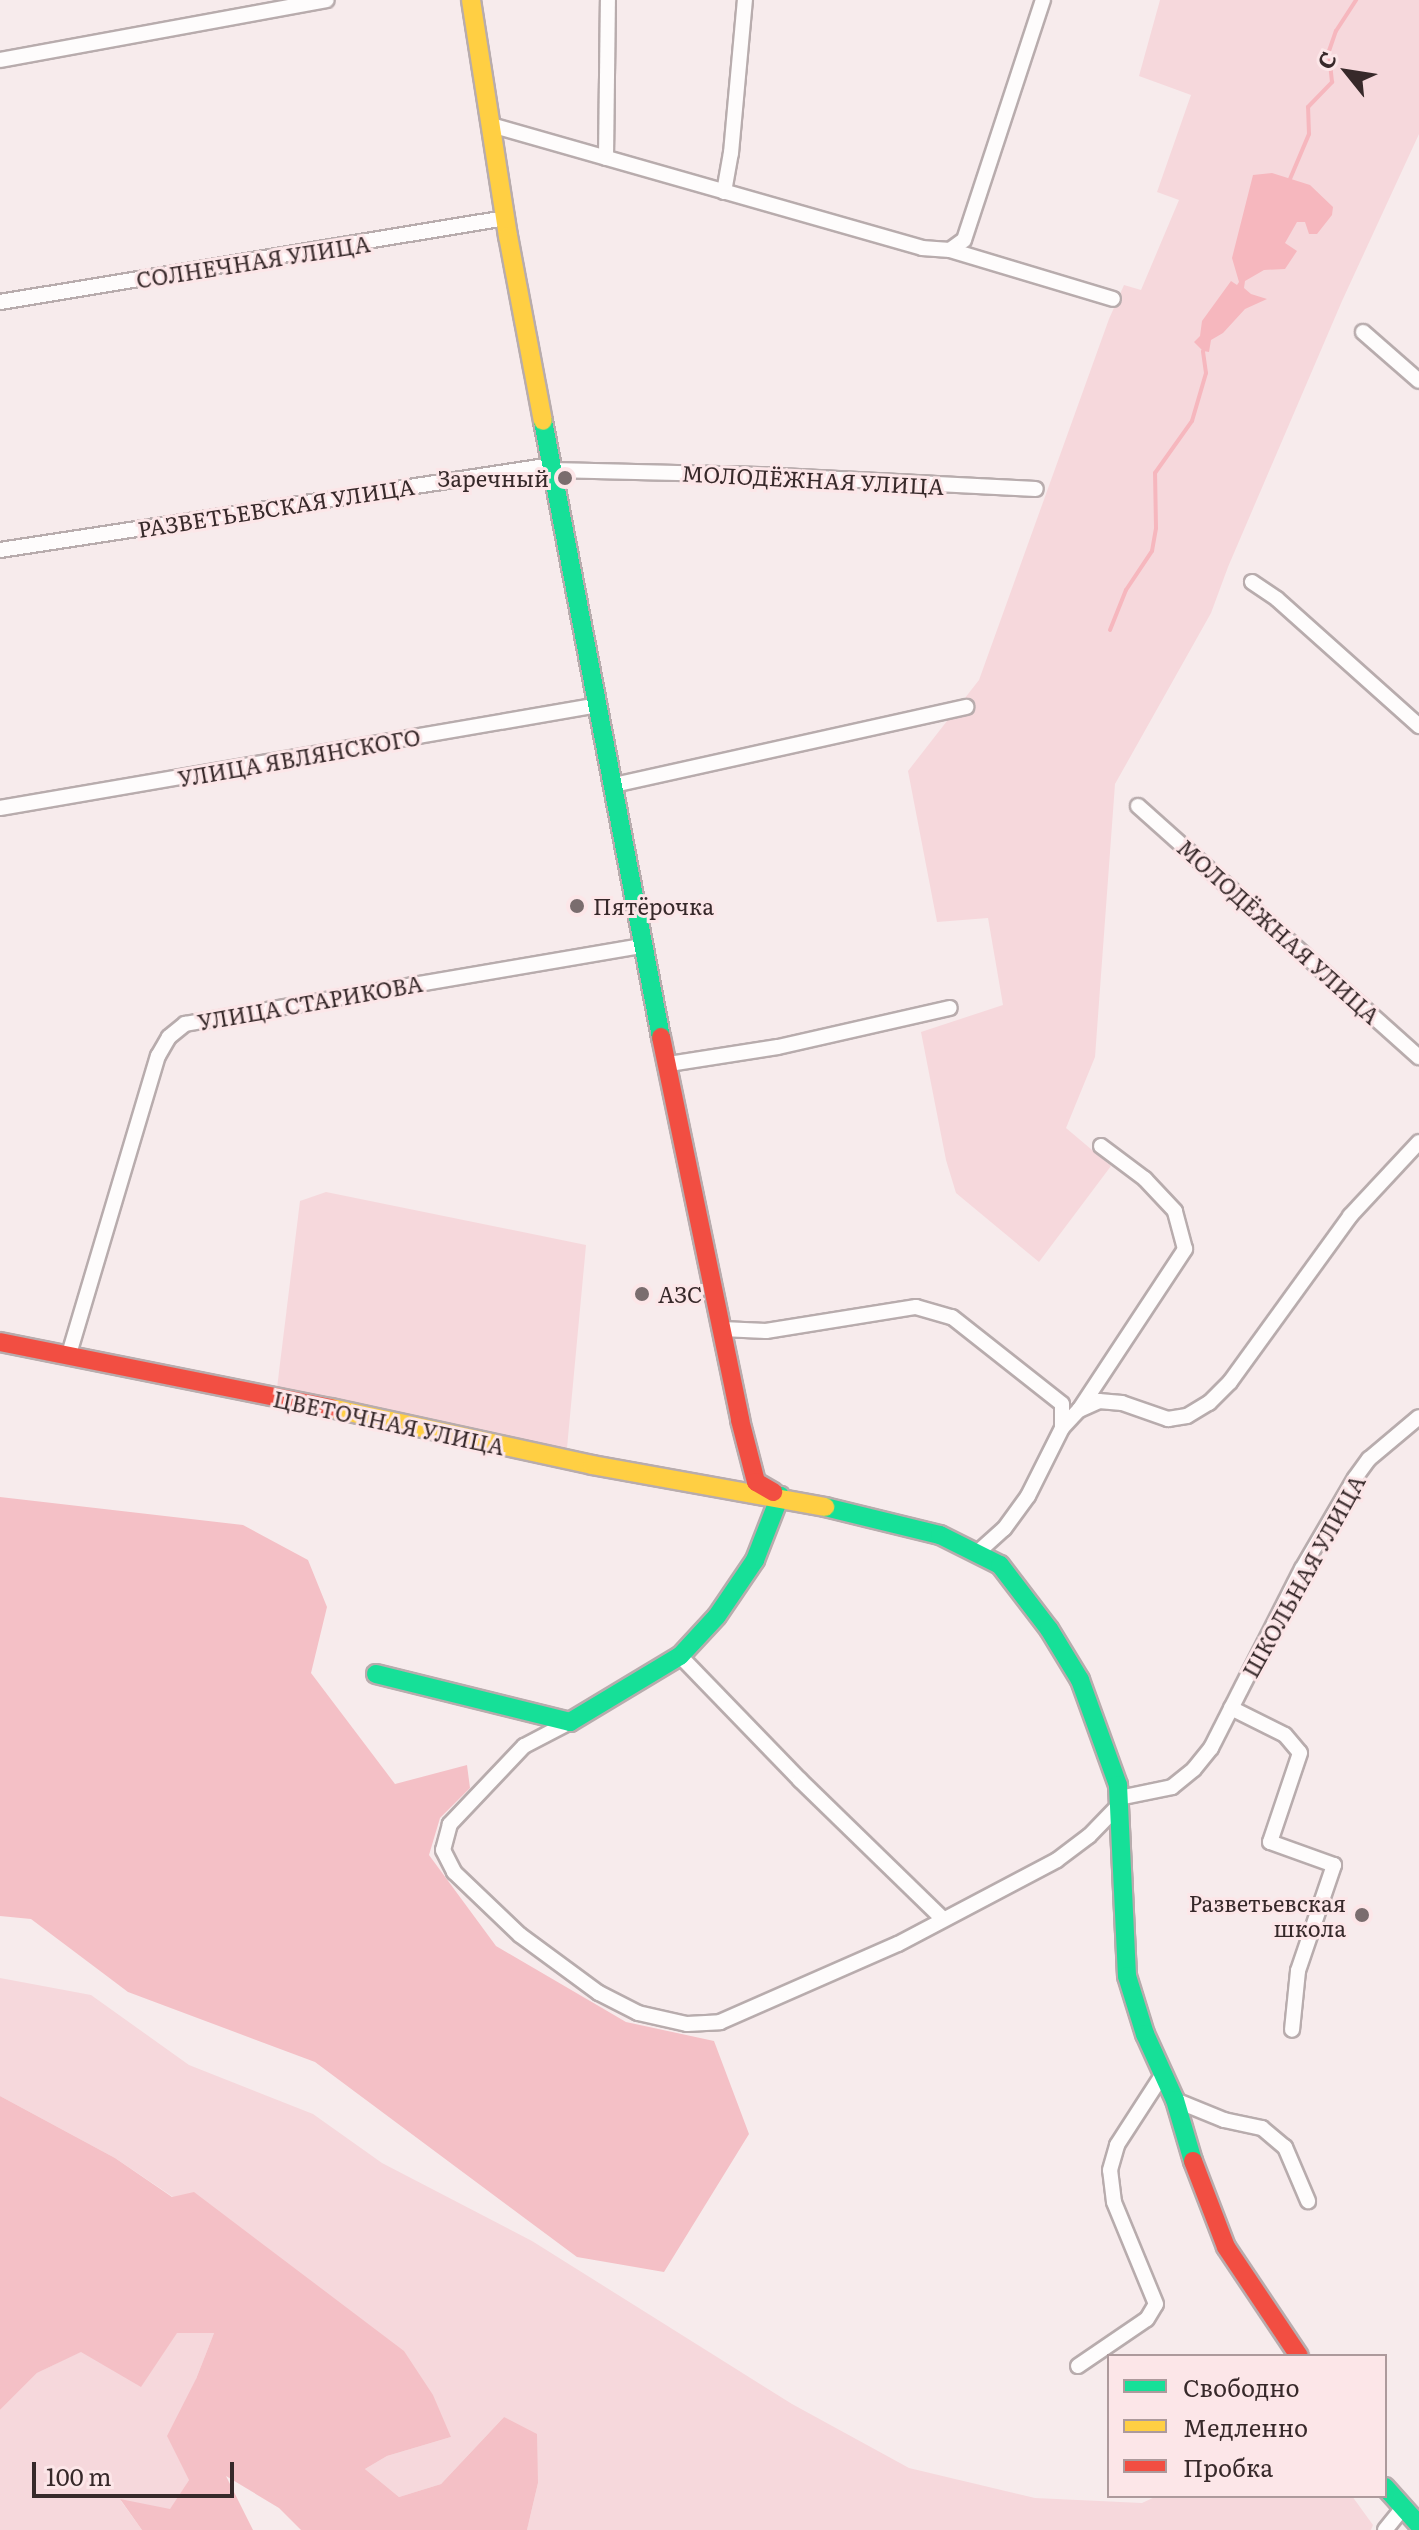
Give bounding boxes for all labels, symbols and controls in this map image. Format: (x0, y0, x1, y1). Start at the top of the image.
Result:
north arrow (1307, 32, 1387, 112)
text: С (1308, 45, 1344, 75)
street label: СОЛНЕЧНАЯ УЛИЦА (134, 229, 372, 293)
street label: МОЛОДЁЖНАЯ УЛИЦА (681, 459, 945, 499)
place label: Заречный (438, 465, 549, 491)
marker: Заречный (556, 469, 574, 487)
street label: РАЗВЕТЬЕВСКАЯ УЛИЦА (136, 472, 416, 542)
street label: УЛИЦА ЯВЛЯНСКОГО (176, 723, 422, 791)
street label: МОЛОДЁЖНАЯ УЛИЦА (1173, 833, 1385, 1029)
place label: Пятёрочка (593, 893, 714, 919)
marker: Пятёрочка (568, 897, 586, 915)
street label: УЛИЦА СТАРИКОВА (195, 969, 425, 1035)
place label: АЗС (658, 1281, 702, 1307)
marker: АЗС (633, 1285, 651, 1303)
street label: ЦВЕТОЧНАЯ УЛИЦА (271, 1385, 507, 1459)
street label: ШКОЛЬНАЯ УЛИЦА (1236, 1470, 1370, 1682)
place label: Разветьевская школа (1189, 1889, 1346, 1940)
marker: Разветьевская школа (1353, 1906, 1371, 1924)
legend (1107, 2354, 1387, 2498)
text: Свободно (1183, 2369, 1300, 2404)
text: Медленно (1183, 2409, 1308, 2444)
scale bar (36, 2446, 238, 2496)
text: Пробка (1183, 2449, 1273, 2484)
text: 100 m (46, 2458, 112, 2493)

